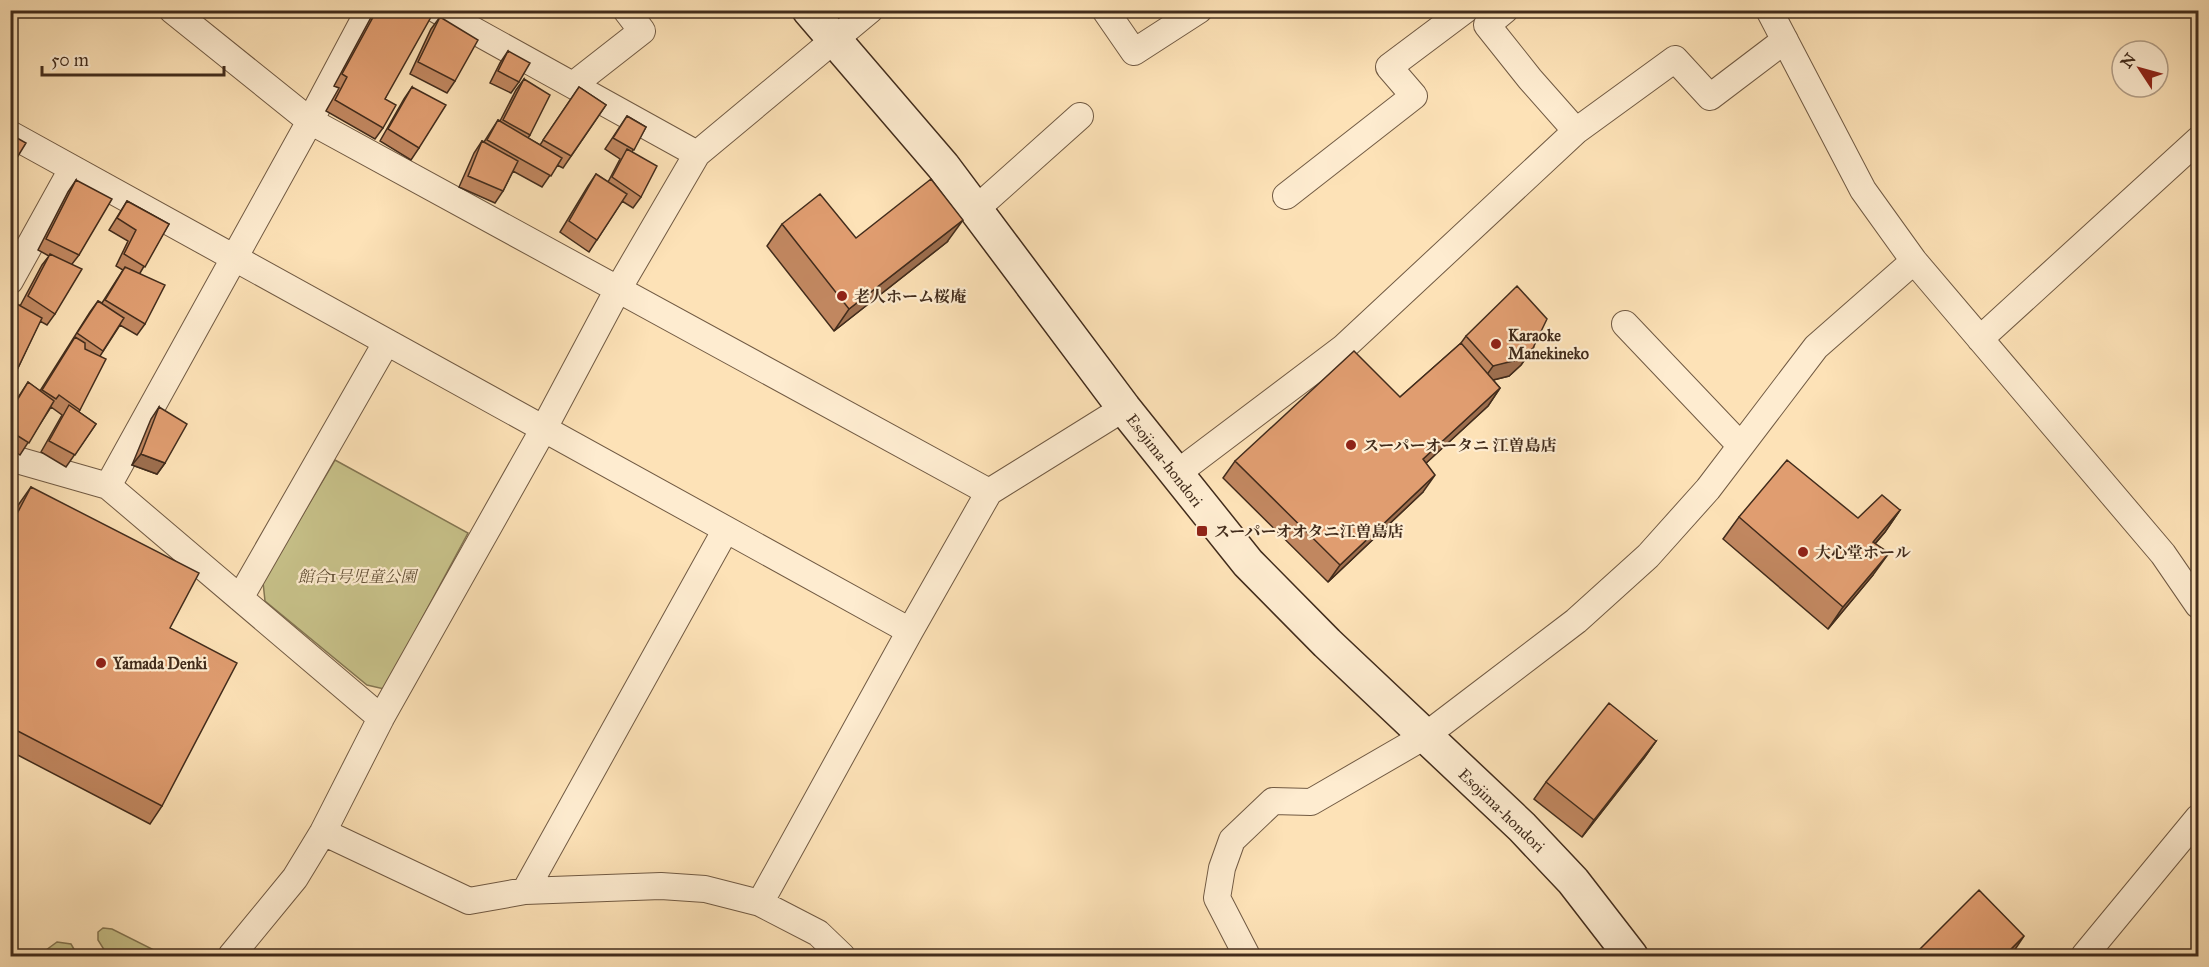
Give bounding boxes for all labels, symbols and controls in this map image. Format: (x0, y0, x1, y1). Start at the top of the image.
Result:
scale bar (42, 39, 224, 77)
north arrow (2110, 39, 2170, 99)
text: 50 m (51, 49, 89, 71)
text: N (2117, 49, 2140, 72)
place label: 老人ホーム桜庵 (854, 287, 966, 306)
marker: 老人ホーム桜庵 (835, 289, 849, 303)
place label: Karaoke Manekineko (1508, 326, 1589, 363)
marker: Karaoke Manekineko (1489, 337, 1503, 351)
street label: Esojima-hondori (1122, 410, 1207, 511)
place label: スーパーオータニ 江曽島店 (1363, 436, 1557, 455)
marker: スーパーオータニ 江曽島店 (1344, 438, 1358, 452)
place label: スーパーオオタニ江曽島店 (1214, 522, 1404, 541)
marker: スーパーオオタニ江曽島店 (1195, 524, 1209, 538)
place label: 大心堂ホール (1815, 543, 1911, 562)
marker: 大心堂ホール (1796, 545, 1810, 559)
park label: 館合1号児童公園 (298, 567, 419, 586)
place label: Yamada Denki (112, 654, 208, 673)
marker: Yamada Denki (94, 656, 108, 670)
street label: Esojima-hondori (1454, 764, 1549, 857)

